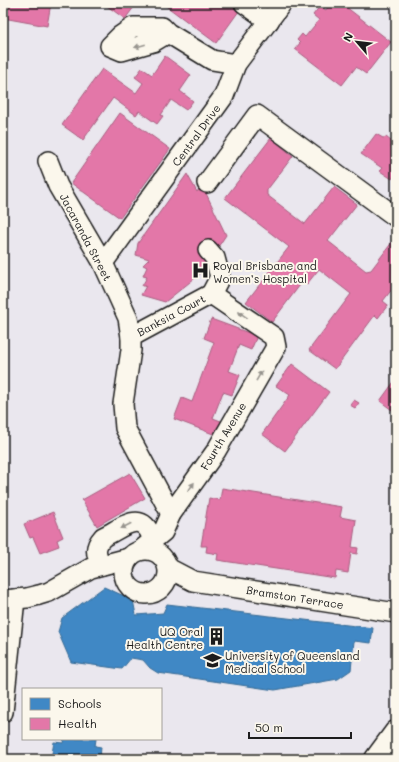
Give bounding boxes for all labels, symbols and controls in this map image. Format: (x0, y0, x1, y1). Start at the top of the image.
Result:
north arrow (337, 22, 377, 62)
text: N (339, 30, 356, 44)
one-way arrow (133, 43, 145, 49)
street label: Central Drive (168, 101, 224, 169)
street label: Jacaranda Street (57, 191, 115, 284)
place label: Royal Brisbane and Women’s Hospital (213, 258, 317, 286)
hospital icon: Royal Brisbane and Women’s Hospital (190, 261, 210, 281)
street label: Banksia Court (134, 291, 208, 339)
one-way arrow (237, 311, 248, 319)
one-way arrow (255, 370, 262, 382)
street label: Fourth Avenue (197, 399, 249, 473)
one-way arrow (187, 482, 195, 492)
one-way arrow (120, 523, 132, 529)
street label: Bramston Terrace (245, 582, 345, 612)
place label: UQ Oral Health Centre (126, 624, 203, 652)
building icon: UQ Oral Health Centre (206, 627, 226, 647)
place label: University of Queensland Medical School (225, 648, 359, 676)
school or university icon: University of Queensland Medical School (202, 651, 222, 671)
legend (22, 688, 162, 740)
text: Schools (58, 695, 102, 711)
scale bar (249, 714, 351, 740)
text: Health (58, 715, 97, 731)
text: 50 m (255, 719, 283, 735)

